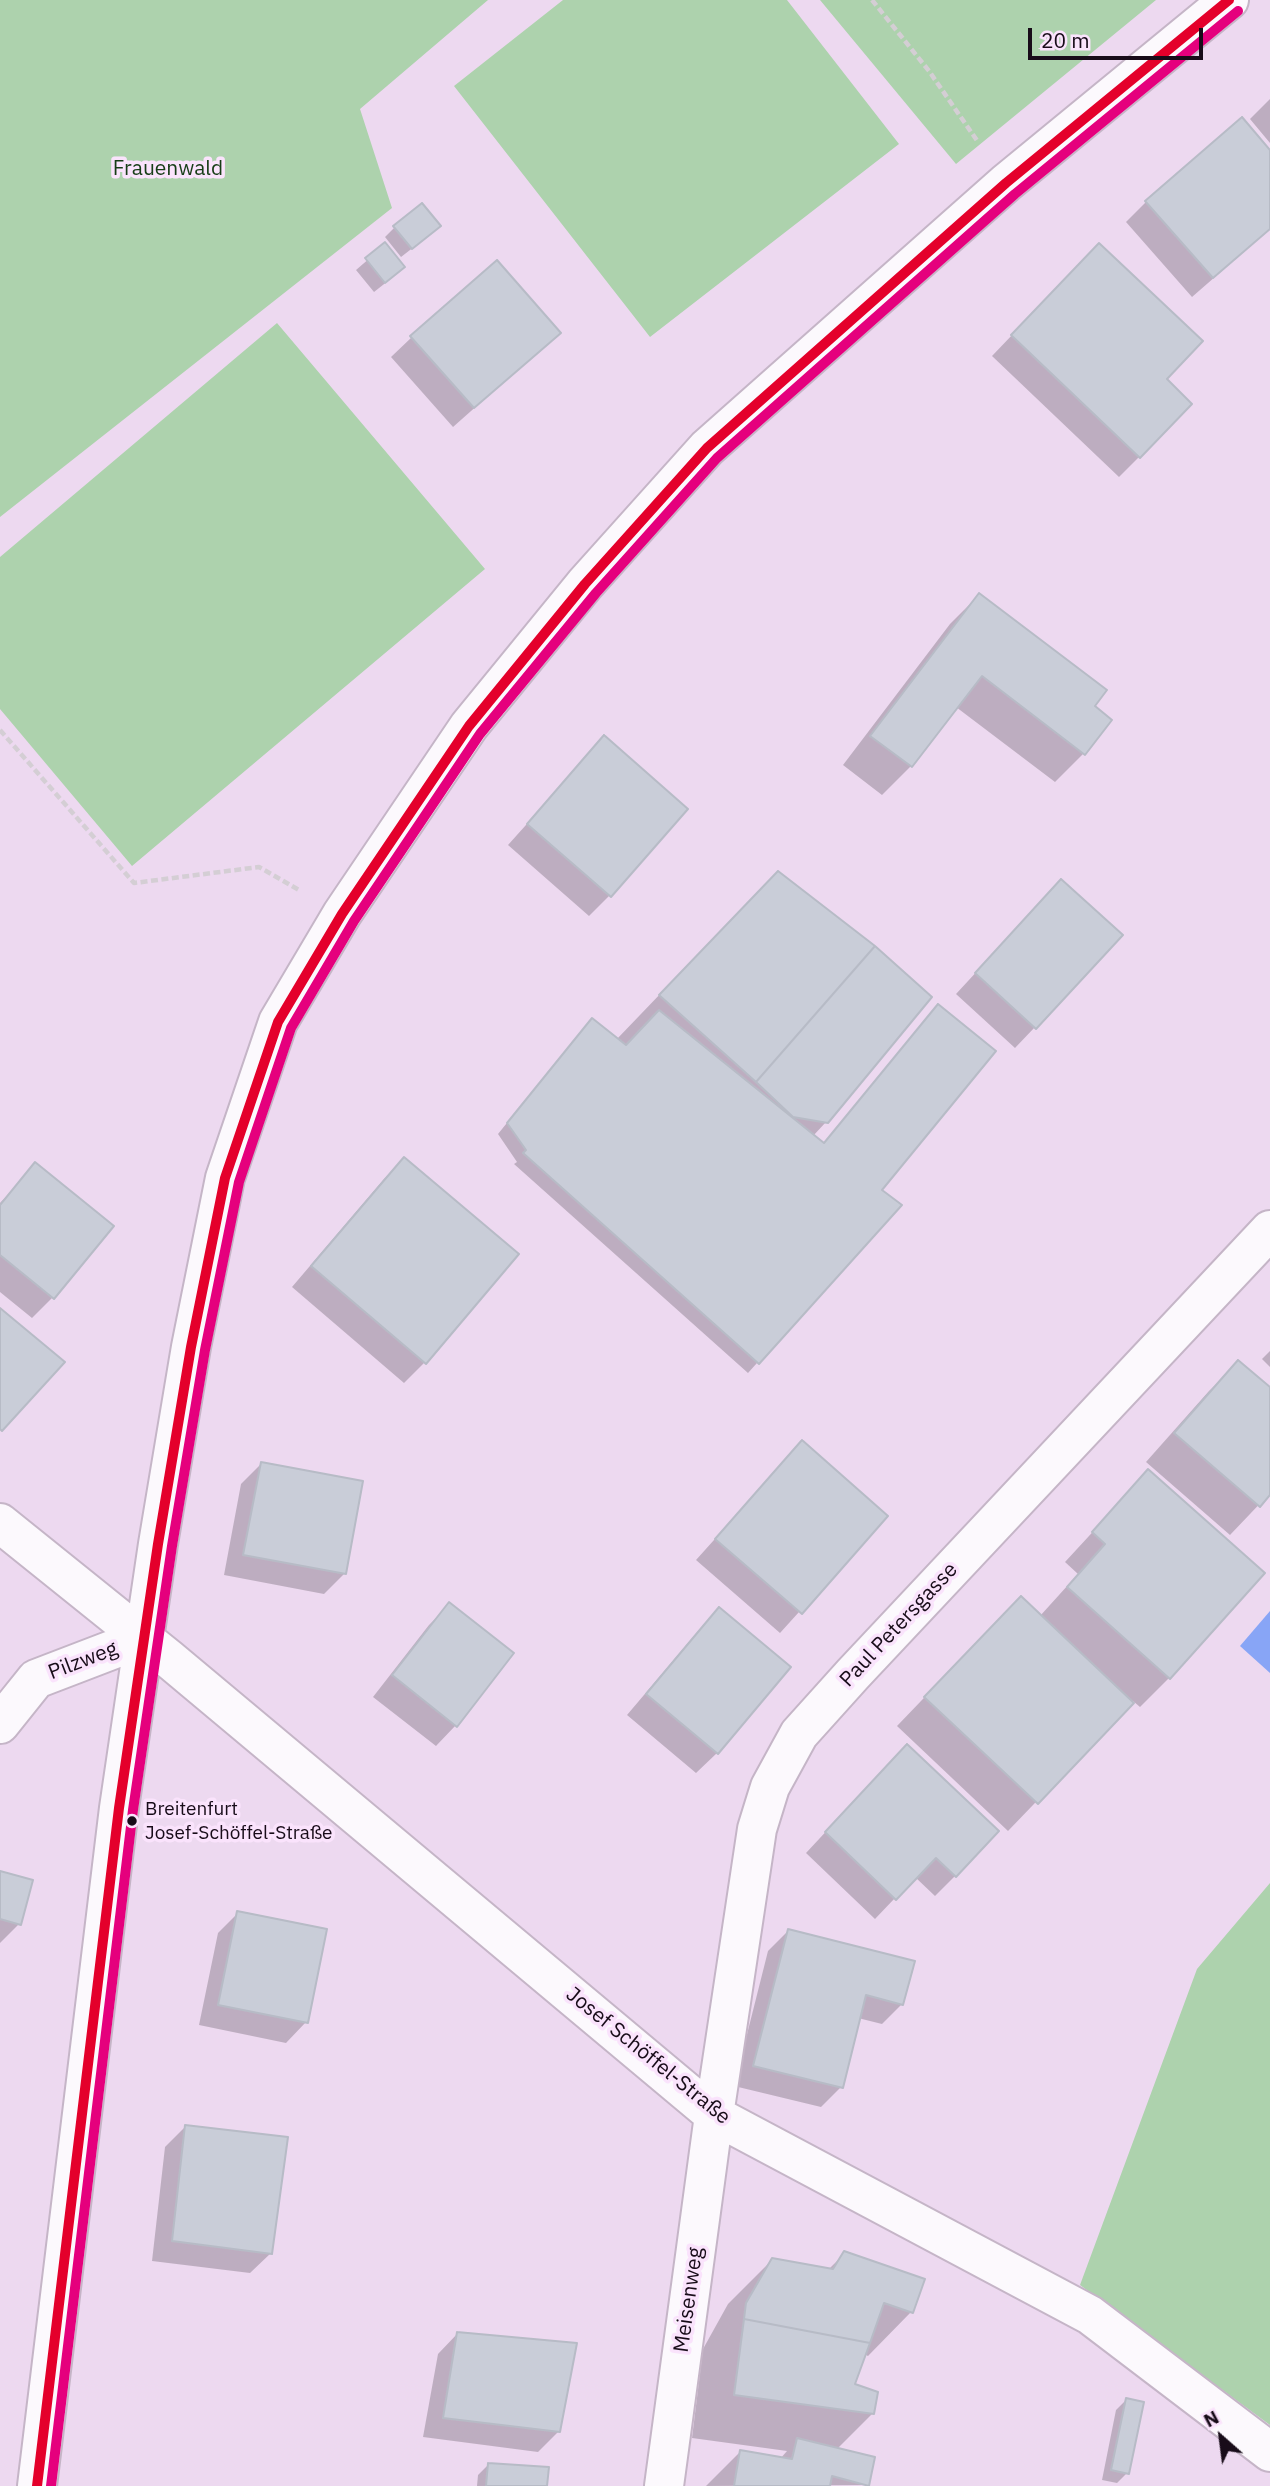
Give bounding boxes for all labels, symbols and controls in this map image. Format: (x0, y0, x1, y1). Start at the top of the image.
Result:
scale bar (1032, 14, 1207, 58)
text: 20 m (1041, 26, 1090, 54)
park label: Frauenwald (113, 156, 223, 182)
street label: Paul Petersgasse (835, 1558, 963, 1692)
street label: Pilzweg (45, 1636, 121, 1686)
place label: Breitenfurt Josef-Schöffel-Straße (145, 1799, 332, 1843)
marker: Breitenfurt Josef-Schöffel-Straße (125, 1814, 139, 1828)
street label: Josef Schöffel-Straße (561, 1982, 735, 2130)
street label: Meisenweg (669, 2246, 709, 2354)
north arrow (1186, 2402, 1256, 2472)
text: N (1199, 2405, 1223, 2432)

